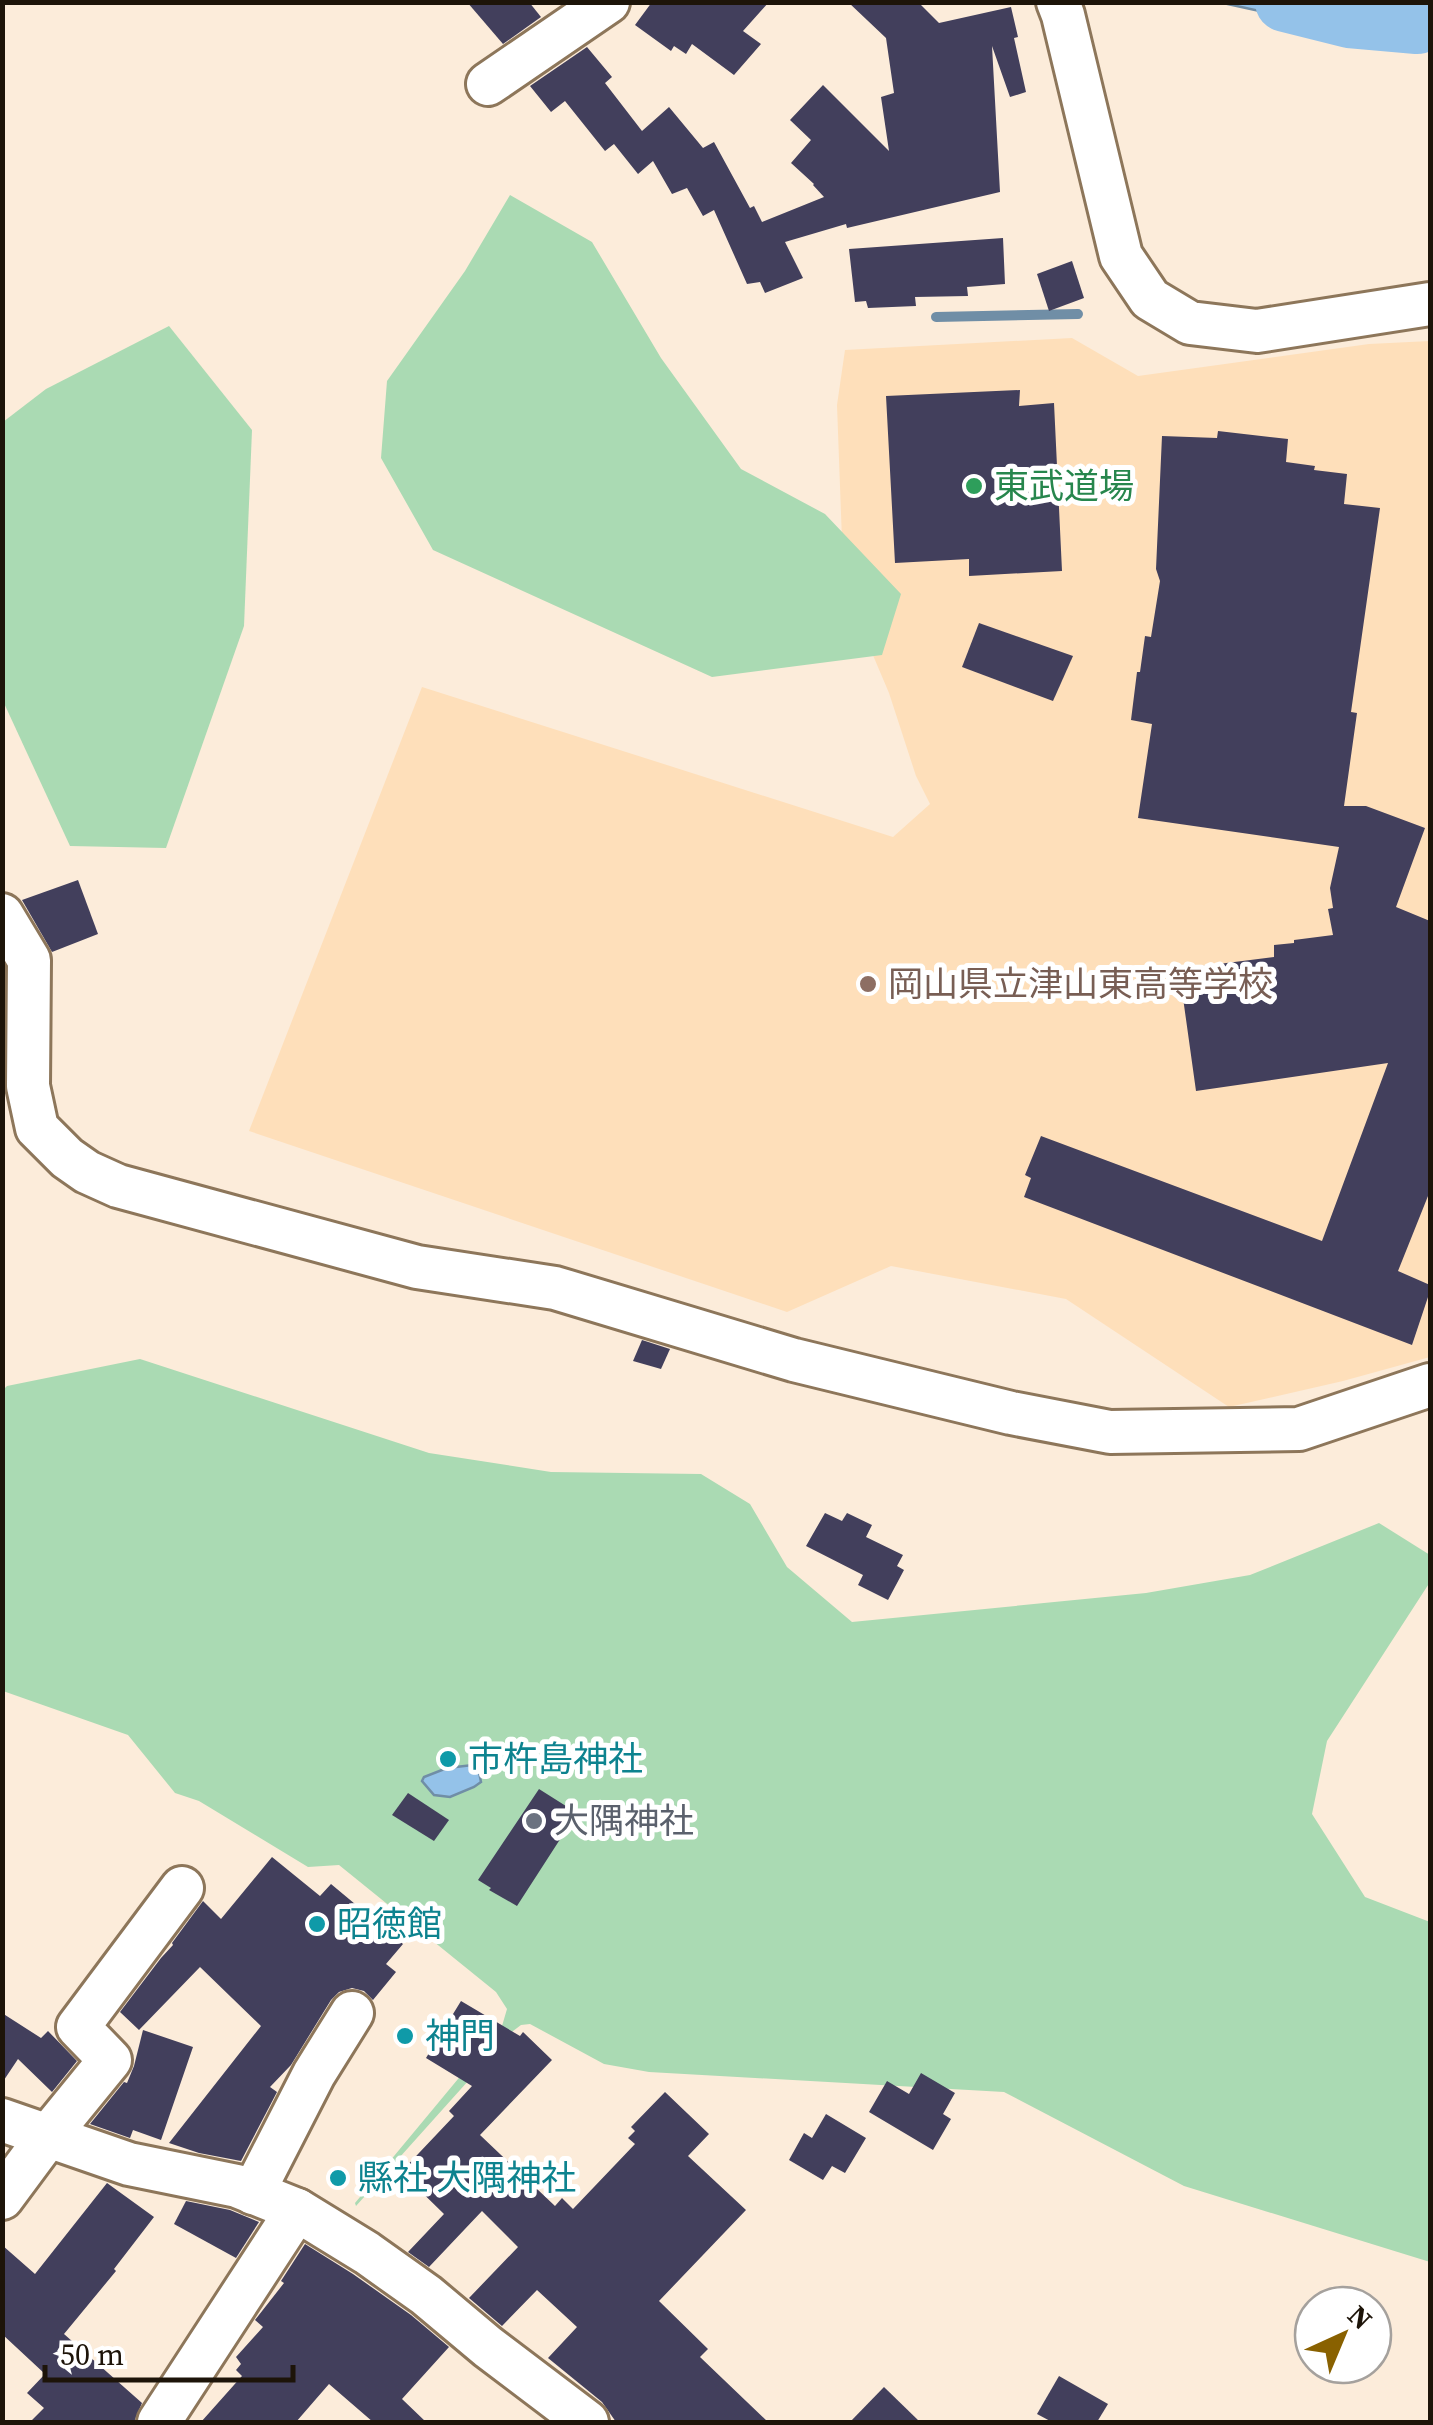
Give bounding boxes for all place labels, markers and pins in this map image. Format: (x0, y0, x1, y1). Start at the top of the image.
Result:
place label: 東武道場 (994, 462, 1134, 510)
marker: 東武道場 (963, 475, 985, 497)
place label: 岡山県立津山東高等学校 (888, 960, 1273, 1008)
marker: 岡山県立津山東高等学校 (857, 973, 879, 995)
place label: 市杵島神社 (468, 1735, 643, 1783)
marker: 市杵島神社 (437, 1748, 459, 1770)
place label: 大隅神社 (554, 1797, 694, 1845)
marker: 大隅神社 (523, 1810, 545, 1832)
place label: 昭徳館 (337, 1900, 442, 1948)
marker: 昭徳館 (306, 1913, 328, 1935)
place label: 神門 (425, 2012, 495, 2060)
marker: 神門 (394, 2025, 416, 2047)
place label: 縣社 大隅神社 (358, 2154, 576, 2202)
marker: 縣社 大隅神社 (327, 2167, 349, 2189)

